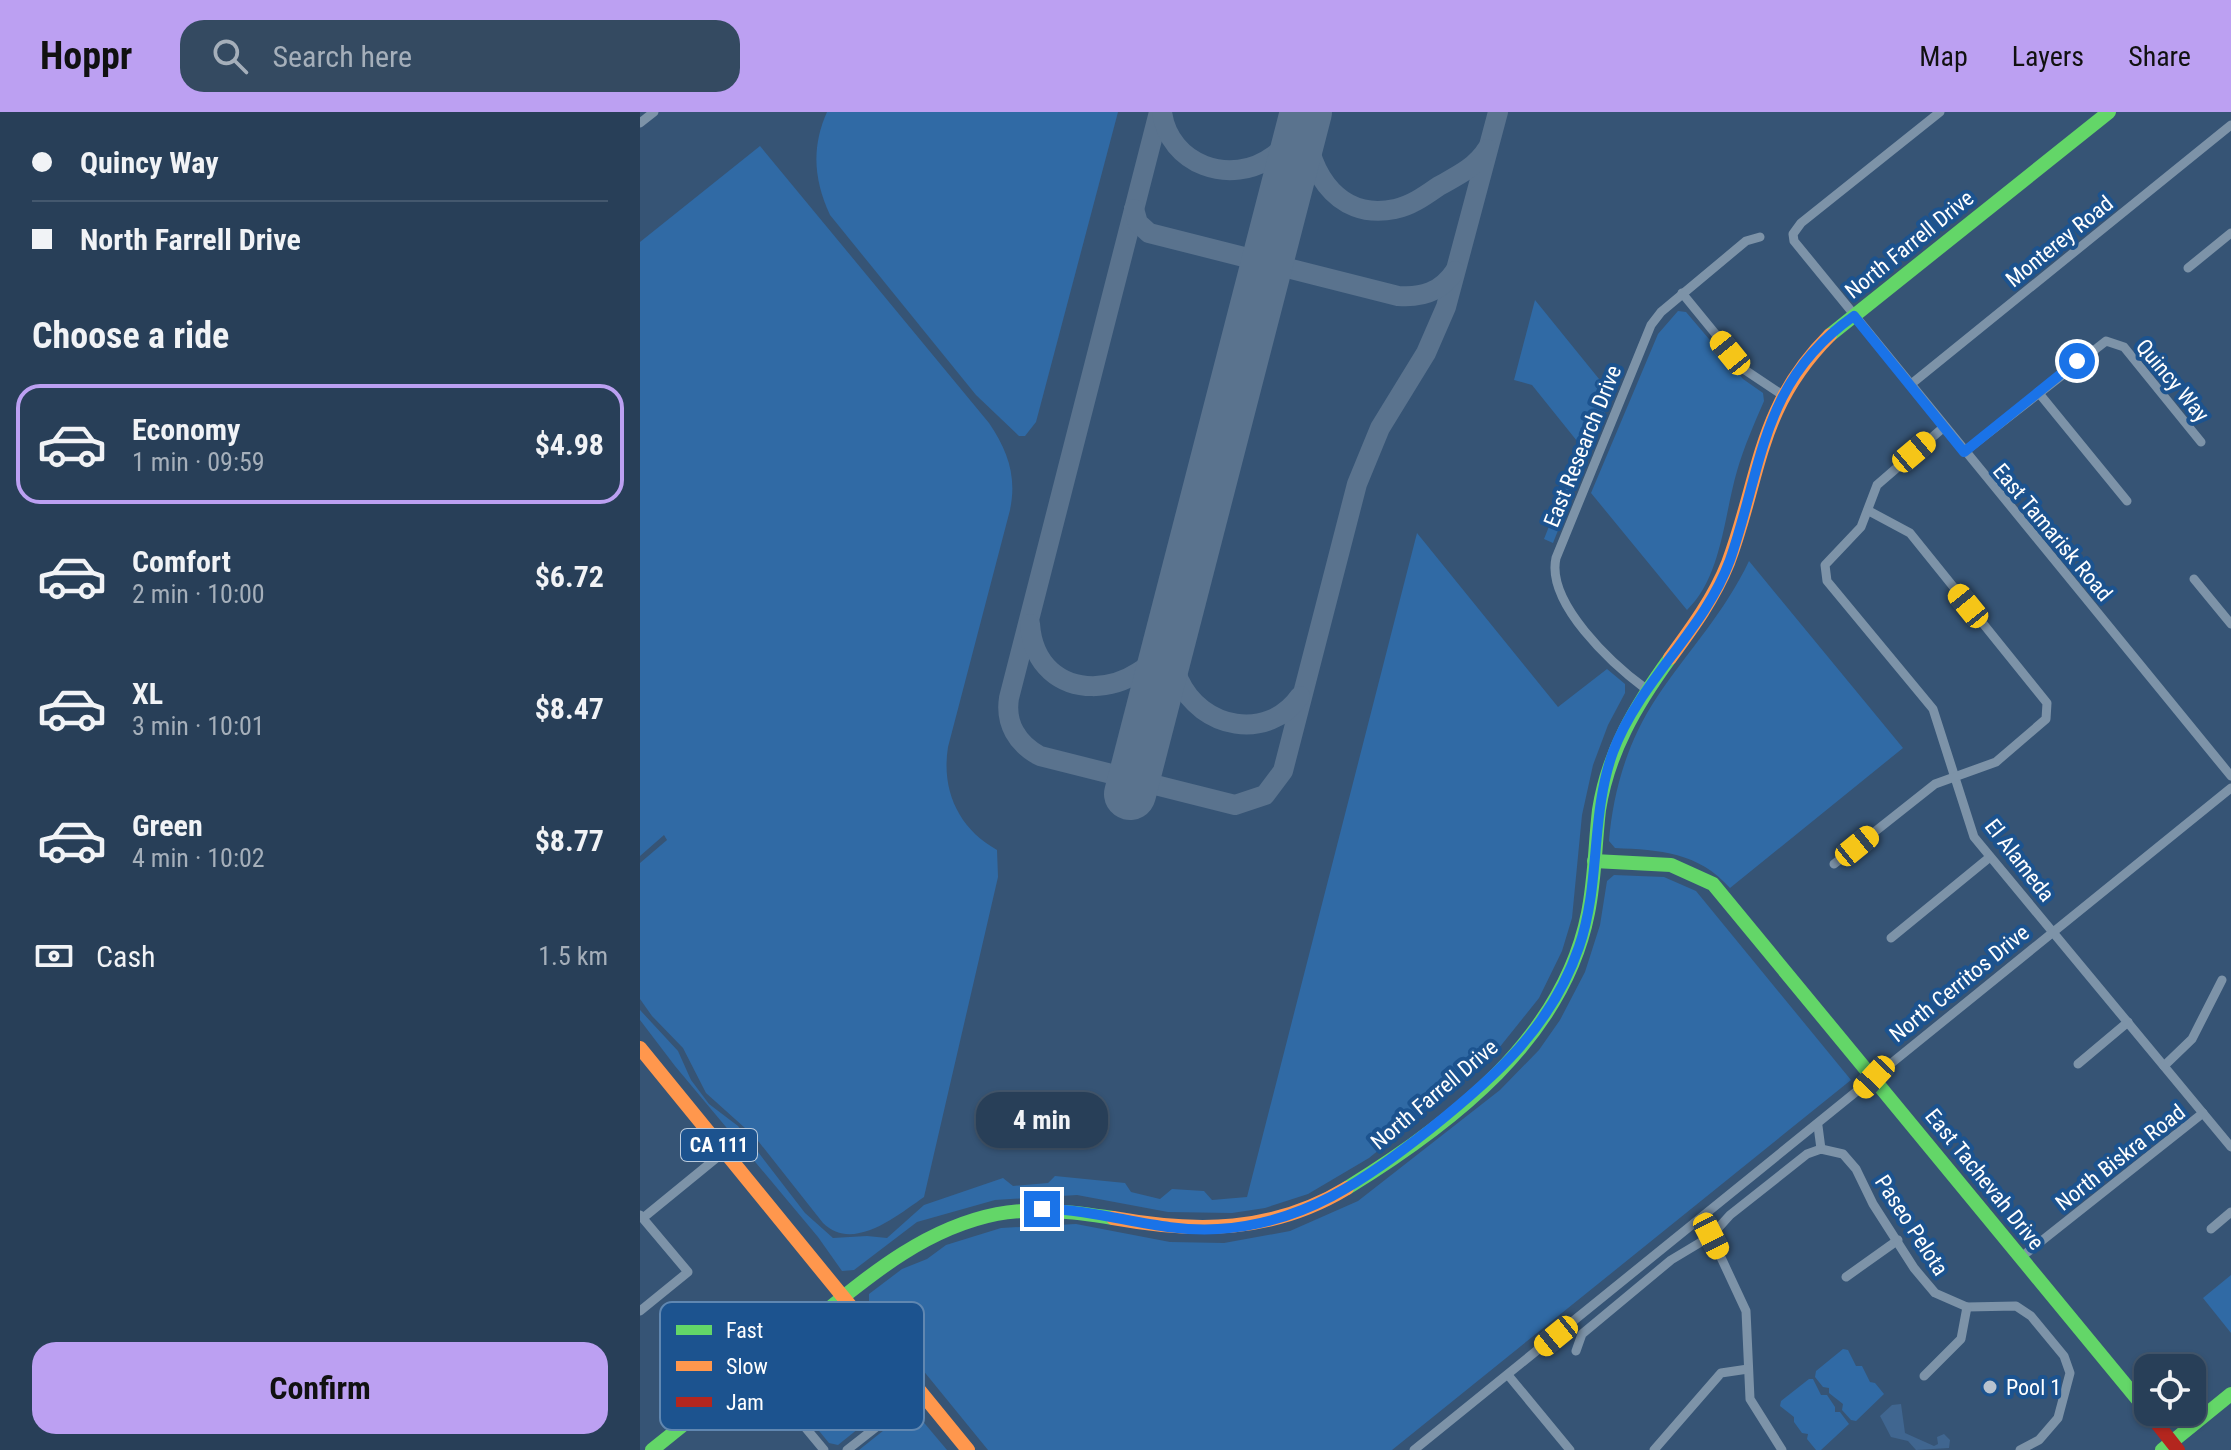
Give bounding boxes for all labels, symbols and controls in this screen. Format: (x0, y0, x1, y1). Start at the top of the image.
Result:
search box (180, 20, 740, 92)
text: Hoppr (40, 34, 132, 78)
icon: search (208, 34, 252, 78)
text: Search here (272, 39, 412, 74)
text: Map (1919, 40, 1968, 73)
text: Layers (2012, 40, 2084, 73)
text: Share (2128, 40, 2191, 73)
text: Quincy Way (80, 145, 219, 180)
street label: North Farrell Drive (1840, 185, 1978, 304)
street label: Monterey Road (2001, 191, 2118, 292)
text: North Farrell Drive (80, 222, 301, 257)
text: Choose a ride (32, 315, 229, 357)
car (1706, 327, 1754, 379)
street label: Quincy Way (2131, 334, 2214, 427)
route start (2059, 343, 2095, 379)
street label: East Research Drive (1539, 362, 1626, 531)
icon: car (36, 408, 108, 480)
text: Economy (132, 412, 240, 447)
text: $4.98 (535, 427, 604, 462)
car (1888, 427, 1940, 477)
text: 1 min · 09:59 (132, 447, 265, 477)
street label: East Tamarisk Road (1988, 459, 2117, 606)
icon: car (36, 540, 108, 612)
text: Comfort (132, 544, 231, 579)
text: $6.72 (535, 559, 604, 594)
text: 2 min · 10:00 (132, 579, 265, 609)
car (1944, 580, 1992, 632)
icon: car (36, 672, 108, 744)
text: XL (132, 676, 163, 711)
text: $8.47 (535, 691, 604, 726)
text: 3 min · 10:01 (132, 711, 265, 741)
icon: car (36, 804, 108, 876)
text: Green (132, 808, 203, 843)
street label: El Alameda (1980, 814, 2060, 906)
car (1831, 822, 1883, 870)
text: $8.77 (535, 823, 604, 858)
text: 4 min · 10:02 (132, 843, 265, 873)
street label: North Cerritos Drive (1885, 920, 2034, 1047)
icon: cash (32, 934, 76, 978)
text: Cash (96, 939, 156, 974)
text: 1.5 km (538, 941, 608, 971)
street label: North Farrell Drive (1366, 1034, 1503, 1155)
car (1849, 1051, 1899, 1103)
callout: 4 min (976, 1093, 1108, 1149)
street label: North Biskra Road (2051, 1099, 2190, 1216)
street label: East Tachevah Drive (1920, 1104, 2049, 1255)
text: 4 min (1013, 1105, 1071, 1135)
road number: CA 111 (681, 1129, 757, 1161)
street label: Paseo Pelota (1870, 1170, 1953, 1280)
route end (1024, 1191, 1060, 1227)
car (1689, 1209, 1733, 1263)
legend (660, 1302, 924, 1430)
car (1530, 1312, 1582, 1360)
text: Fast (726, 1318, 763, 1343)
button: Confirm (32, 1342, 608, 1434)
text: Slow (726, 1354, 768, 1379)
map controls (2134, 1354, 2206, 1426)
button: locate (2134, 1354, 2206, 1426)
place label: Pool 1 (2006, 1375, 2061, 1400)
marker: Pool 1 (1981, 1378, 1999, 1396)
text: Jam (726, 1390, 764, 1415)

